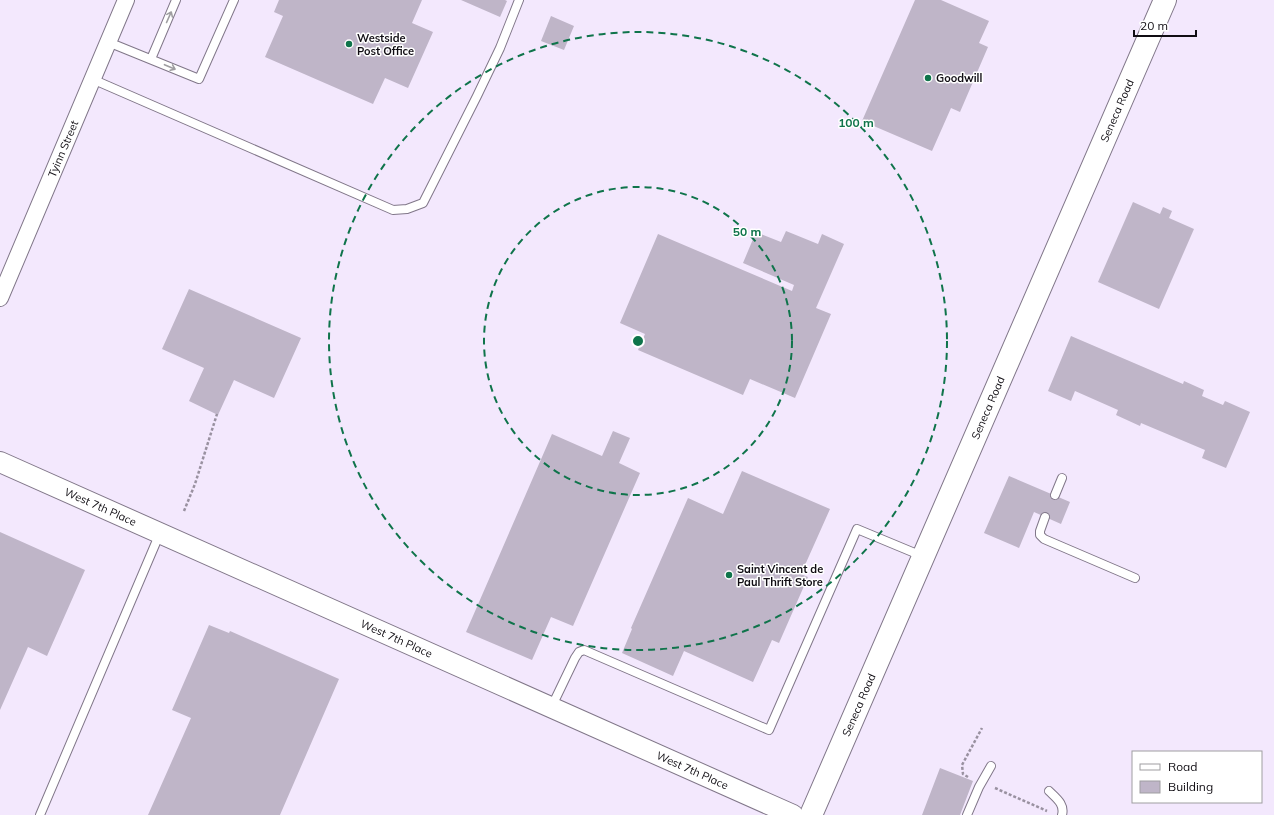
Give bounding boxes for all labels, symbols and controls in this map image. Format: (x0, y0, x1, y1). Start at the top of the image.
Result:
one-way arrow (166, 11, 173, 23)
scale bar (1134, 12, 1196, 38)
text: 20 m (1140, 18, 1168, 33)
place label: Westside Post Office (357, 31, 414, 58)
marker: Westside Post Office (344, 39, 354, 49)
one-way arrow (164, 64, 176, 72)
place label: Goodwill (936, 71, 982, 85)
marker: Goodwill (923, 73, 933, 83)
street label: Seneca Road (1097, 77, 1137, 144)
text: 100 m (838, 115, 874, 130)
street label: Tyinn Street (45, 118, 81, 179)
text: 50 m (733, 224, 761, 239)
centre of rings (631, 334, 645, 348)
street label: Seneca Road (968, 374, 1008, 441)
street label: West 7th Place (62, 485, 139, 529)
place label: Saint Vincent de Paul Thrift Store (737, 562, 823, 589)
marker: Saint Vincent de Paul Thrift Store (724, 570, 734, 580)
street label: West 7th Place (358, 616, 435, 661)
street label: Seneca Road (839, 671, 879, 739)
street label: West 7th Place (654, 748, 731, 792)
legend (1132, 751, 1262, 803)
text: Road (1168, 759, 1197, 774)
text: Building (1168, 779, 1213, 794)

